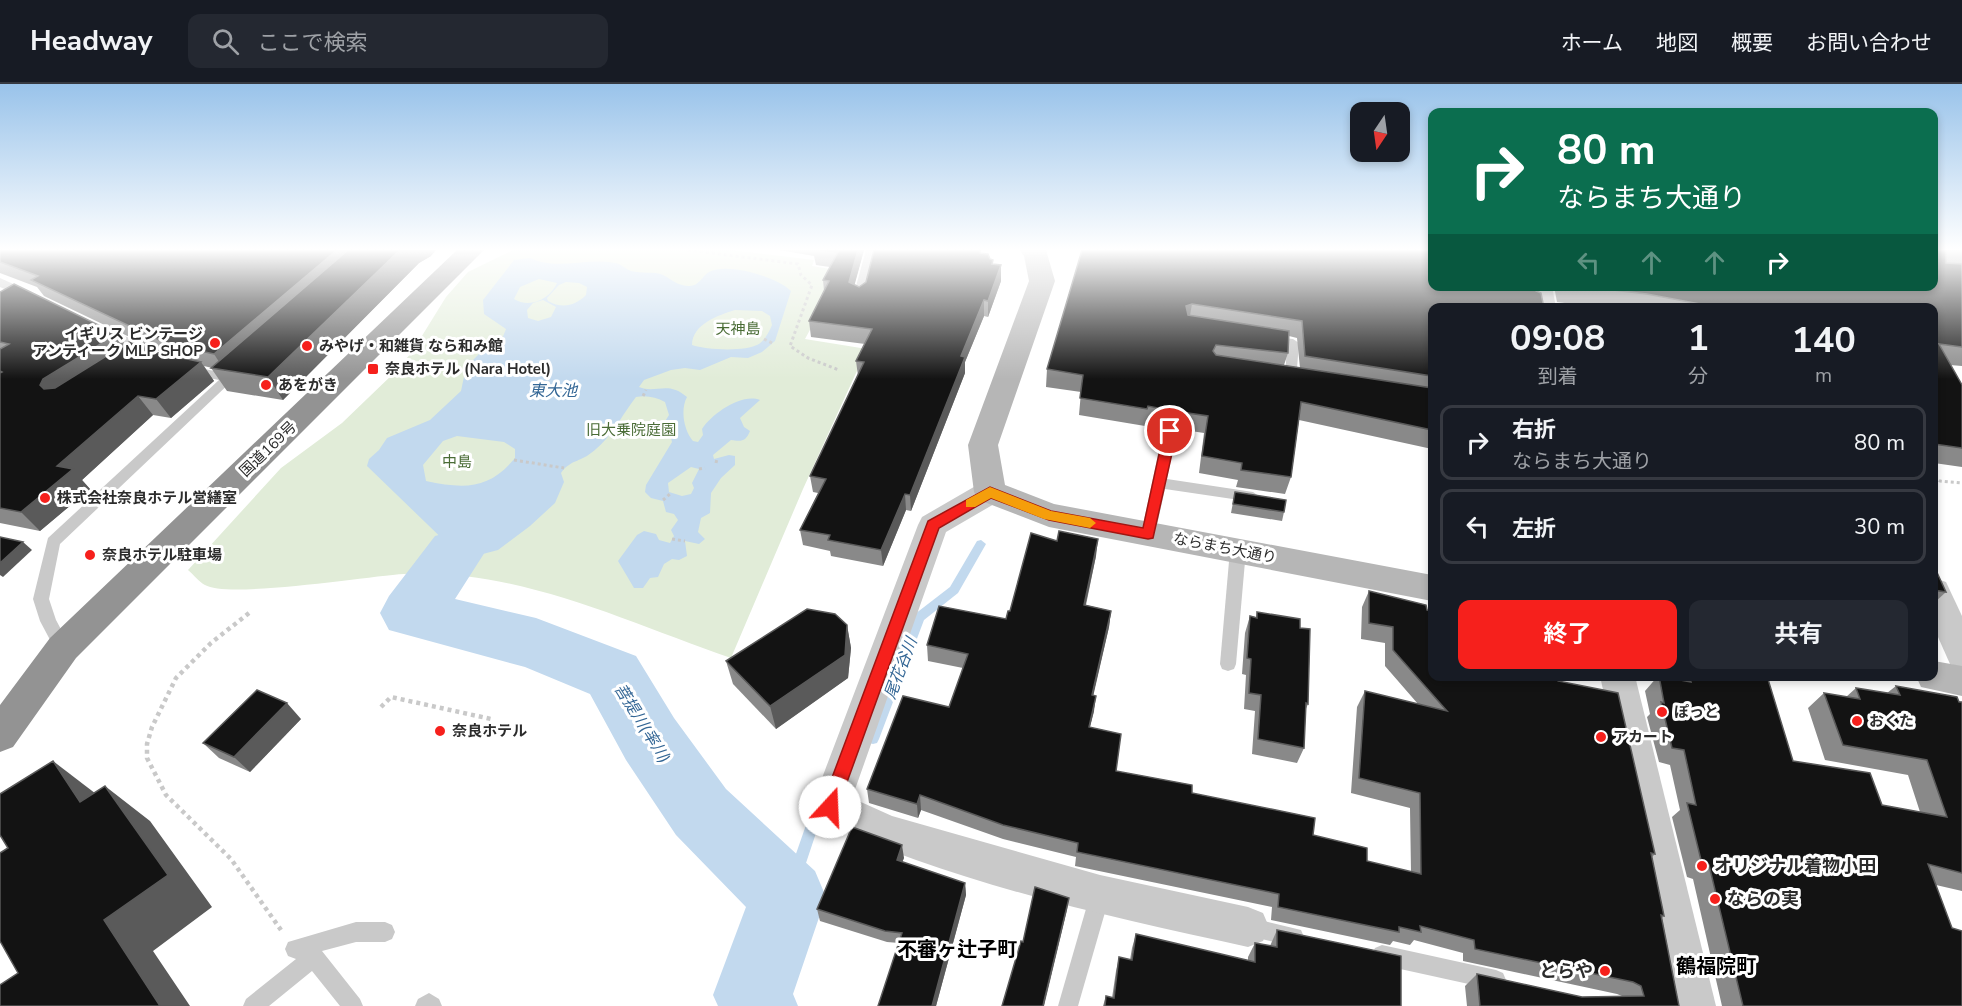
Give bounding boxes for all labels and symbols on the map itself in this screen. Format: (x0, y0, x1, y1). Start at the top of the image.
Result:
north arrow (1350, 102, 1410, 162)
park label: 天神島 (715, 319, 761, 339)
place label: イギリス ビンテージ アンティーク MLP SHOP (33, 324, 203, 361)
marker: イギリス ビンテージ アンティーク MLP SHOP (208, 336, 222, 350)
place label: みやげ・和雑貨 なら和み館 (319, 336, 503, 356)
marker: みやげ・和雑貨 なら和み館 (300, 339, 314, 353)
place label: 奈良ホテル (Nara Hotel) (385, 359, 551, 379)
marker: 奈良ホテル (Nara Hotel) (366, 362, 380, 376)
place label: あをがき (278, 375, 338, 395)
marker: あをがき (259, 378, 273, 392)
water label: 東大池 (529, 380, 579, 402)
pin (1144, 405, 1195, 456)
street label: 国道169号 (235, 417, 301, 481)
park label: 旧大乗院庭園 (586, 420, 676, 440)
park label: 中島 (442, 452, 472, 472)
place label: 株式会社奈良ホテル営繕室 (57, 488, 237, 508)
marker: 株式会社奈良ホテル営繕室 (38, 491, 52, 505)
street label: ならまち大通り (1172, 528, 1278, 568)
place label: 奈良ホテル駐車場 (102, 545, 222, 565)
marker: 奈良ホテル駐車場 (83, 548, 97, 562)
water label: 尾花谷川 (879, 633, 923, 702)
water label: 菩提川(率川) (609, 679, 675, 768)
place label: ぽっと (1674, 702, 1719, 722)
marker: ぽっと (1655, 705, 1669, 719)
place label: おくた (1869, 711, 1914, 731)
marker: おくた (1850, 714, 1864, 728)
place label: 奈良ホテル (452, 721, 527, 741)
marker: 奈良ホテル (433, 724, 447, 738)
place label: アカート (1613, 727, 1673, 747)
marker: アカート (1594, 730, 1608, 744)
position arrow (798, 775, 862, 839)
place label: オリジナル着物小田 (1714, 854, 1876, 878)
marker: オリジナル着物小田 (1695, 859, 1709, 873)
place label: ならの実 (1727, 887, 1799, 911)
marker: ならの実 (1708, 892, 1722, 906)
district label: 不審ヶ辻子町 (897, 936, 1017, 963)
district label: 鶴福院町 (1676, 953, 1756, 980)
place label: とらや (1539, 959, 1593, 983)
marker: とらや (1598, 964, 1612, 978)

